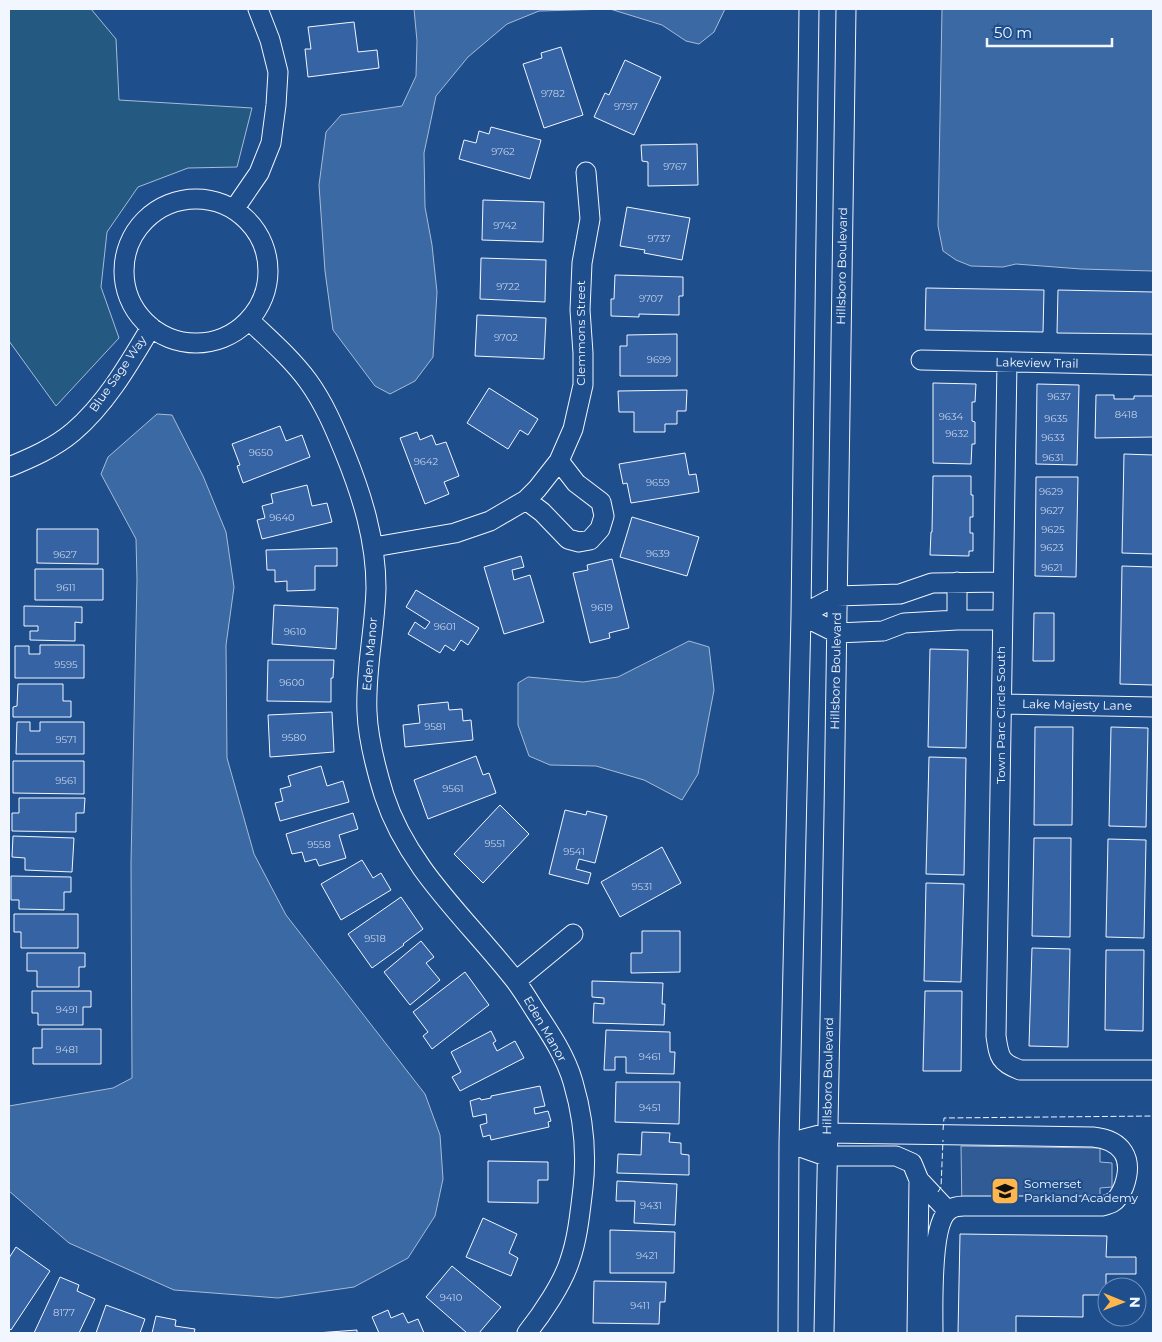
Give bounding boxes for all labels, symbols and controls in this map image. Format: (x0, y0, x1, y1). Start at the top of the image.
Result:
scale bar (987, 15, 1112, 47)
text: 50 m (994, 23, 1032, 42)
house number: 9782 (541, 87, 565, 100)
house number: 9797 (614, 100, 638, 113)
house number: 9762 (491, 145, 515, 158)
house number: 9767 (663, 160, 687, 173)
street label: Hillsboro Boulevard (833, 207, 850, 325)
house number: 9742 (493, 219, 517, 232)
house number: 9737 (647, 232, 671, 245)
house number: 9722 (496, 280, 520, 293)
street label: Clemmons Street (573, 280, 588, 386)
house number: 9707 (639, 292, 663, 305)
house number: 9702 (494, 331, 518, 344)
street label: Blue Sage Way (86, 332, 150, 415)
house number: 9699 (647, 353, 671, 366)
street label: Lakeview Trail (995, 354, 1079, 371)
house number: 9637 (1047, 390, 1071, 403)
house number: 8418 (1115, 408, 1137, 421)
house number: 9634 (939, 410, 964, 423)
house number: 9635 (1044, 412, 1068, 425)
house number: 9632 (945, 427, 969, 440)
house number: 9633 (1041, 431, 1065, 444)
house number: 9650 (249, 446, 274, 459)
house number: 9631 (1042, 451, 1064, 464)
house number: 9642 (414, 455, 439, 468)
house number: 9659 (646, 476, 670, 489)
house number: 9629 (1039, 485, 1063, 498)
house number: 9627 (1040, 504, 1064, 517)
house number: 9640 (269, 511, 295, 524)
house number: 9625 (1041, 523, 1065, 536)
house number: 9623 (1040, 541, 1064, 554)
house number: 9639 (646, 547, 670, 560)
house number: 9627 (53, 548, 77, 561)
house number: 9621 (1041, 561, 1063, 574)
house number: 9611 (56, 581, 76, 594)
house number: 9619 (591, 601, 613, 614)
street label: Hillsboro Boulevard (827, 612, 844, 730)
street label: Eden Manor (359, 616, 380, 691)
house number: 9601 (434, 620, 456, 633)
house number: 9610 (284, 625, 307, 638)
street label: Town Parc Circle South (993, 646, 1008, 784)
house number: 9595 (54, 658, 78, 671)
house number: 9600 (279, 676, 305, 689)
street label: Lake Majesty Lane (1022, 696, 1132, 713)
house number: 9581 (424, 720, 446, 733)
house number: 9580 (282, 731, 307, 744)
house number: 9571 (55, 733, 77, 746)
house number: 9561 (55, 774, 77, 787)
house number: 9561 (442, 782, 464, 795)
house number: 9551 (485, 837, 505, 850)
house number: 9558 (307, 838, 331, 851)
house number: 9541 (563, 845, 585, 858)
house number: 9531 (632, 880, 652, 893)
house number: 9518 (364, 932, 386, 945)
street label: Eden Manor (521, 993, 570, 1065)
house number: 9491 (56, 1003, 78, 1016)
street label: Hillsboro Boulevard (819, 1017, 836, 1135)
house number: 9481 (56, 1043, 78, 1056)
house number: 9461 (639, 1050, 661, 1063)
house number: 9451 (639, 1101, 661, 1114)
school or university icon: Somerset Parkland Academy (990, 1176, 1020, 1206)
place label: Somerset Parkland Academy (1024, 1176, 1138, 1205)
house number: 9431 (640, 1199, 662, 1212)
house number: 9421 (636, 1249, 658, 1262)
north arrow (1097, 1277, 1147, 1327)
house number: 9410 (440, 1291, 463, 1304)
text: N (1126, 1296, 1144, 1308)
house number: 9411 (630, 1299, 650, 1312)
house number: 8177 (53, 1306, 75, 1319)

